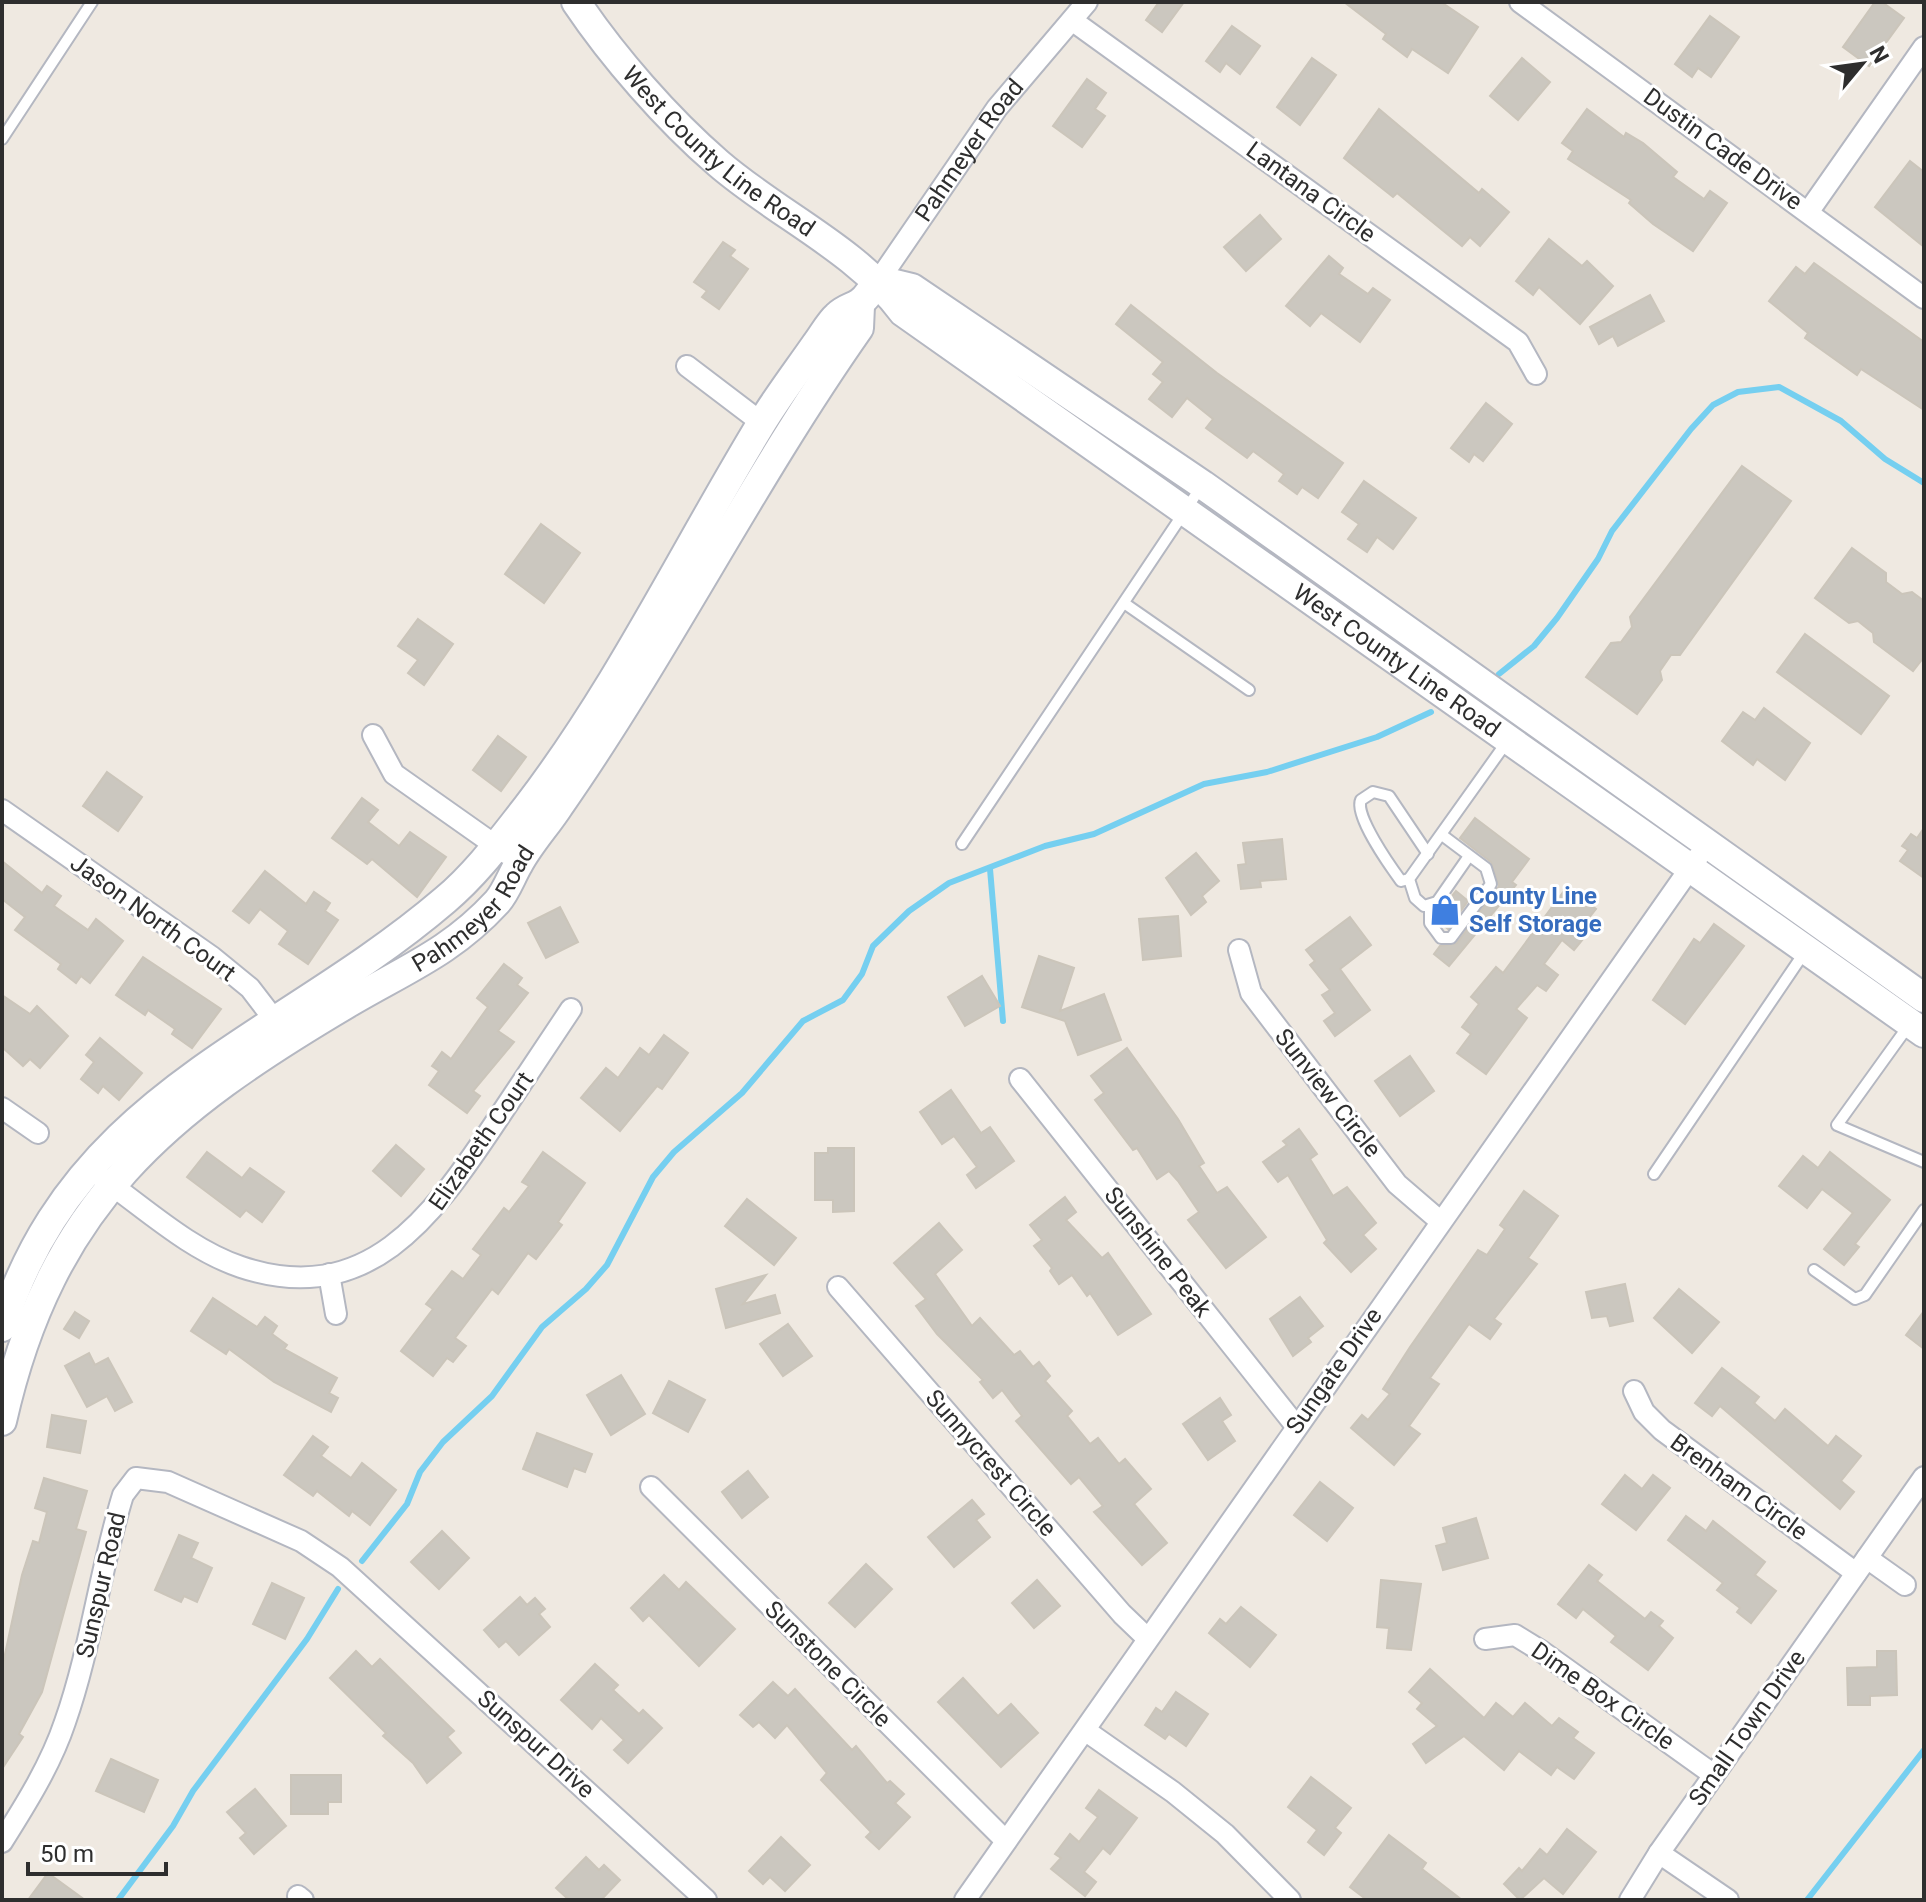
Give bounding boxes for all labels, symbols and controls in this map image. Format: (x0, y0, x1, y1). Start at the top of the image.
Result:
north arrow (1822, 24, 1902, 104)
text: N (1864, 42, 1894, 67)
street label: West County Line Road (616, 60, 820, 243)
street label: Pahmeyer Road (909, 73, 1029, 227)
street label: Dustin Cade Drive (1638, 82, 1808, 216)
street label: Lantana Circle (1241, 136, 1381, 248)
street label: West County Line Road (1288, 578, 1505, 743)
street label: Pahmeyer Road (407, 840, 540, 978)
street label: Jason North Court (65, 849, 241, 987)
place label: County Line Self Storage (1469, 882, 1602, 938)
shop icon: County Line Self Storage (1428, 893, 1462, 927)
street label: Sunview Circle (1269, 1023, 1387, 1163)
street label: Elizabeth Court (423, 1066, 539, 1216)
street label: Sunshine Peak (1099, 1182, 1218, 1323)
street label: Sungate Drive (1280, 1302, 1388, 1440)
street label: Sunnycrest Circle (920, 1384, 1062, 1542)
street label: Brenham Circle (1665, 1428, 1813, 1546)
street label: Sunspur Road (71, 1509, 131, 1661)
street label: Sunstone Circle (759, 1595, 897, 1733)
street label: Dime Box Circle (1526, 1636, 1680, 1756)
street label: Small Town Drive (1683, 1645, 1811, 1811)
street label: Sunspur Drive (472, 1684, 600, 1804)
scale bar (28, 1826, 166, 1876)
text: 50 m (40, 1840, 94, 1868)

